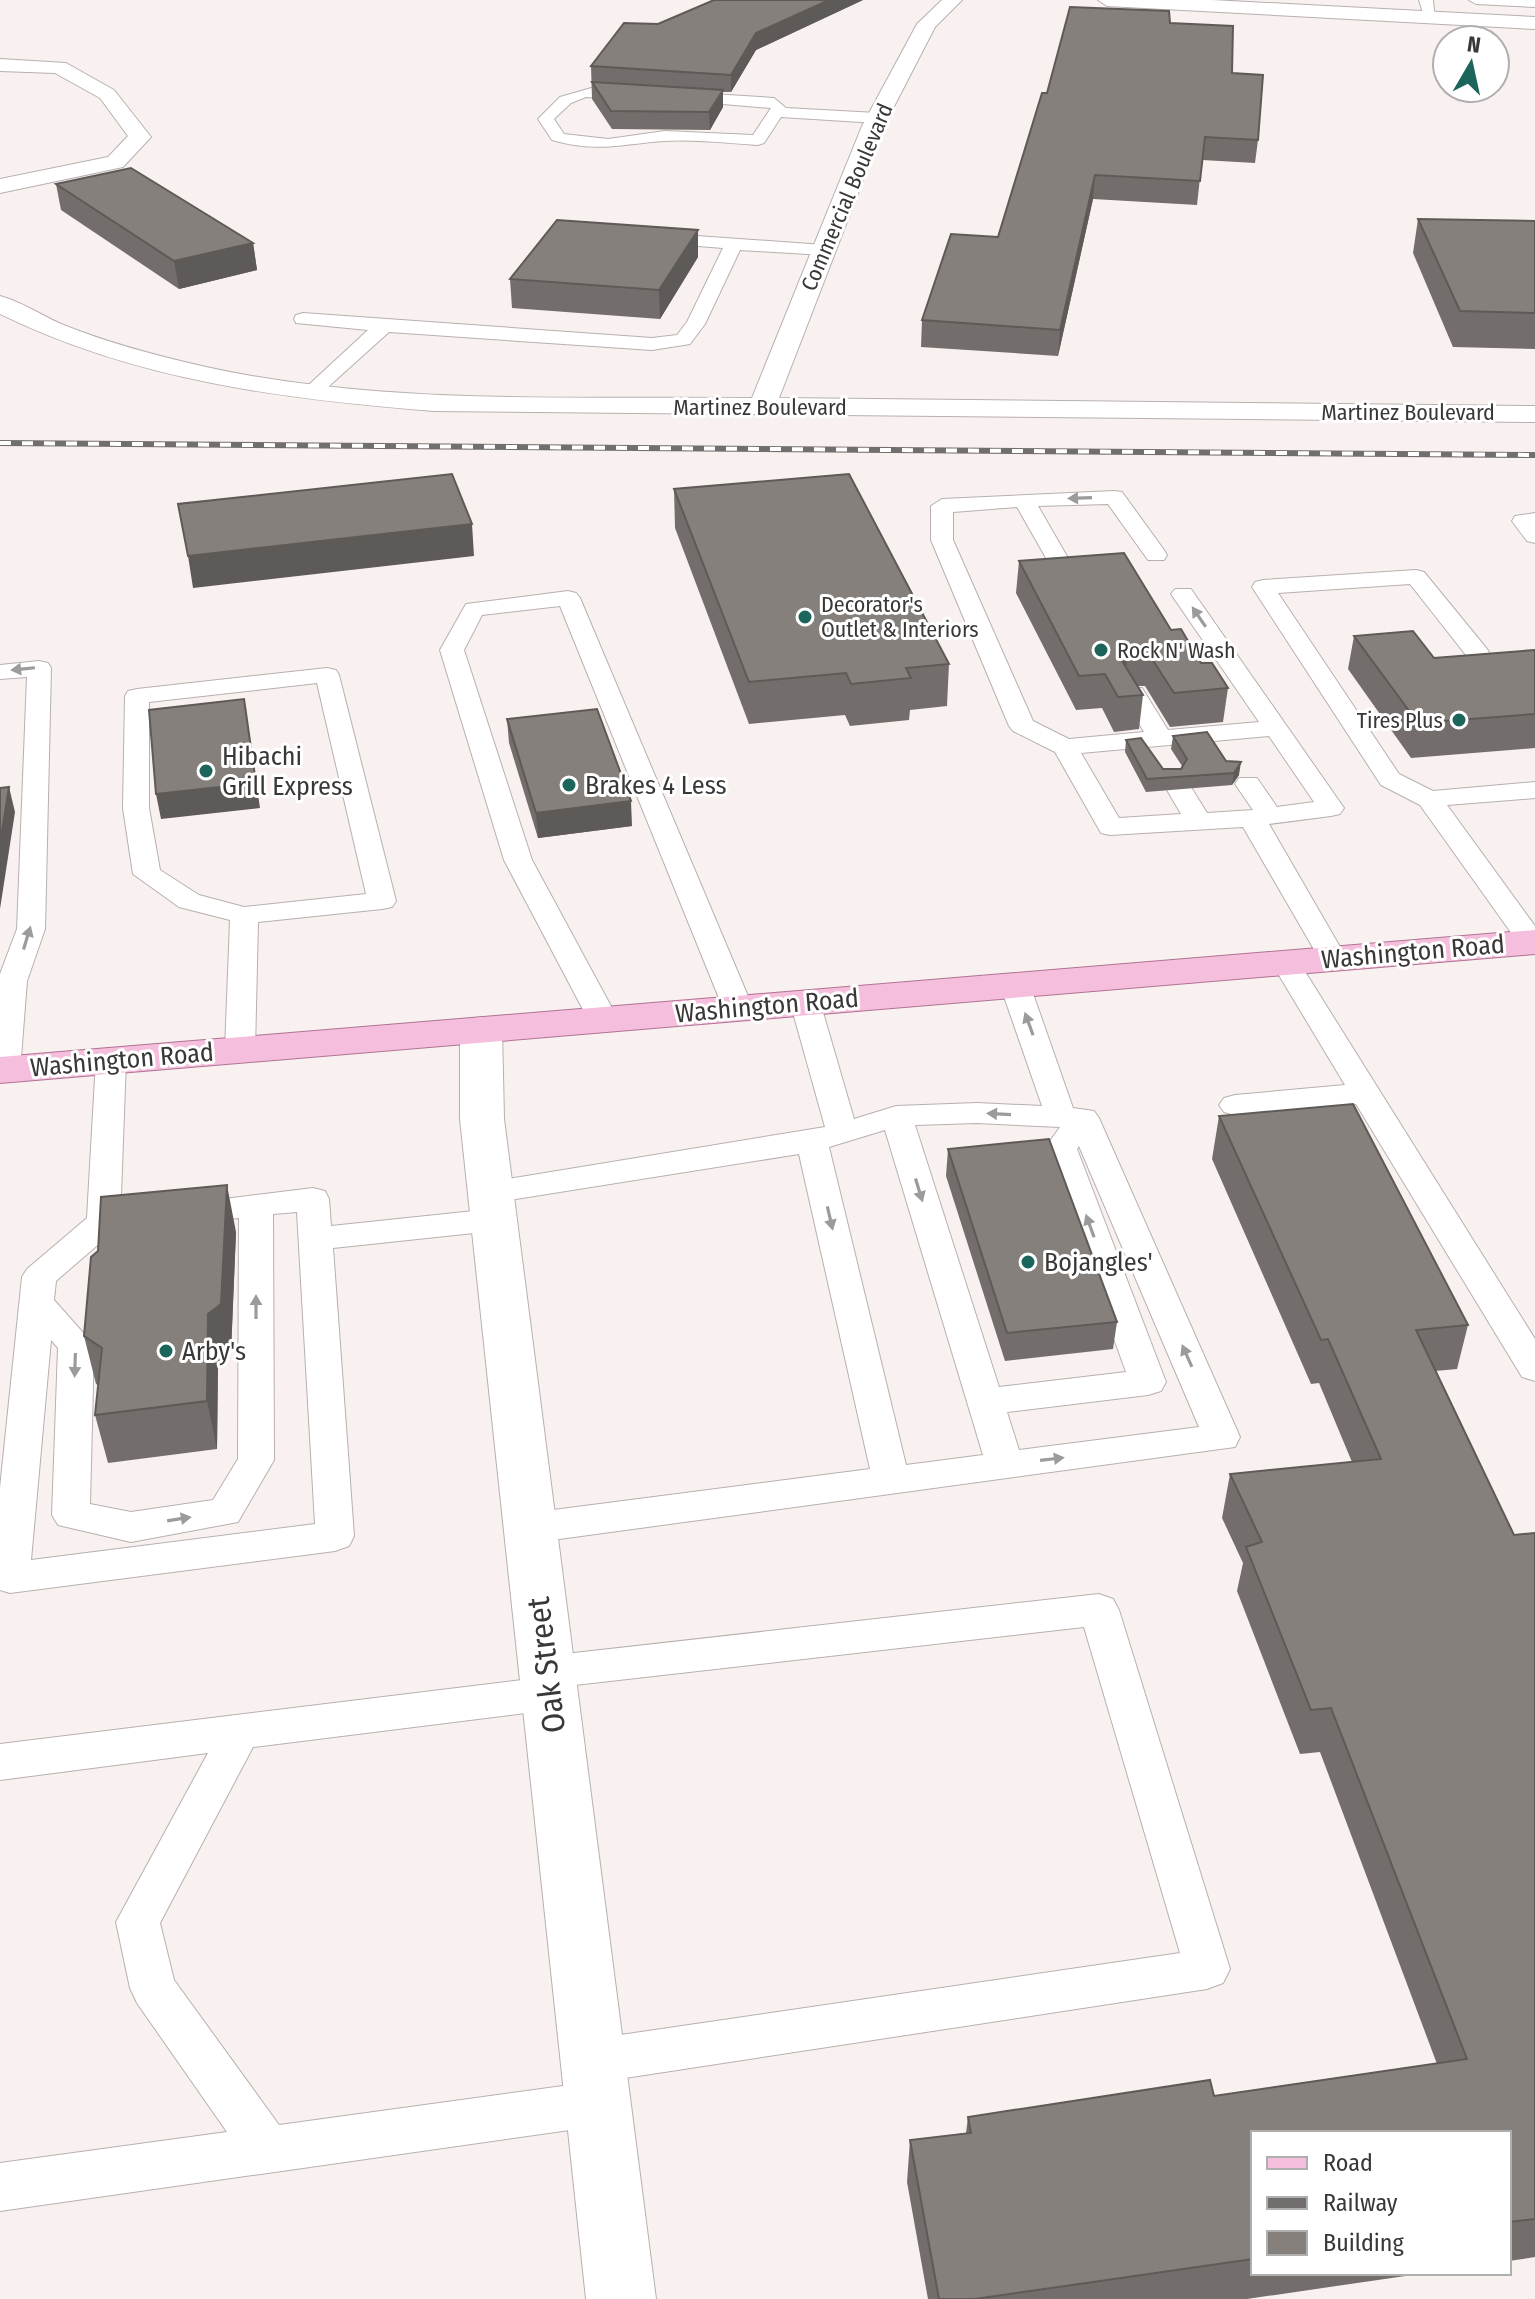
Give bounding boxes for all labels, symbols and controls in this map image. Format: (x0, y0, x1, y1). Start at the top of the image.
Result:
north arrow (1431, 24, 1511, 104)
text: N (1465, 30, 1483, 59)
street label: Commercial Boulevard (795, 99, 899, 295)
street label: Martinez Boulevard (673, 394, 847, 421)
street label: Martinez Boulevard (1321, 399, 1495, 426)
one-way arrow (1067, 492, 1092, 505)
place label: Decorator's Outlet & Interiors (821, 591, 979, 643)
one-way arrow (1192, 606, 1207, 627)
marker: Decorator's Outlet & Interiors (796, 608, 814, 626)
place label: Rock N' Wash (1117, 637, 1235, 664)
marker: Rock N' Wash (1092, 641, 1110, 659)
one-way arrow (10, 663, 35, 676)
place label: Tires Plus (1357, 707, 1443, 734)
marker: Tires Plus (1450, 711, 1468, 729)
place label: Hibachi Grill Express (222, 741, 353, 802)
marker: Hibachi Grill Express (197, 762, 215, 780)
place label: Brakes 4 Less (585, 770, 727, 801)
marker: Brakes 4 Less (560, 776, 578, 794)
one-way arrow (21, 926, 34, 950)
street label: Washington Road (1320, 929, 1506, 975)
street label: Washington Road (674, 983, 860, 1029)
one-way arrow (1023, 1012, 1035, 1036)
street label: Washington Road (29, 1037, 215, 1083)
one-way arrow (986, 1107, 1011, 1120)
one-way arrow (914, 1179, 926, 1203)
one-way arrow (824, 1206, 837, 1231)
one-way arrow (1083, 1214, 1096, 1238)
place label: Bojangles' (1044, 1247, 1153, 1278)
marker: Bojangles' (1019, 1253, 1037, 1271)
one-way arrow (250, 1294, 262, 1319)
place label: Arby's (182, 1336, 246, 1367)
marker: Arby's (157, 1342, 175, 1360)
one-way arrow (1180, 1344, 1194, 1368)
one-way arrow (69, 1353, 82, 1378)
one-way arrow (1040, 1452, 1065, 1465)
one-way arrow (167, 1513, 192, 1525)
street label: Oak Street (519, 1594, 573, 1735)
legend (1251, 2131, 1511, 2275)
text: Road (1323, 2149, 1373, 2177)
text: Railway (1323, 2189, 1398, 2217)
text: Building (1323, 2229, 1405, 2257)

